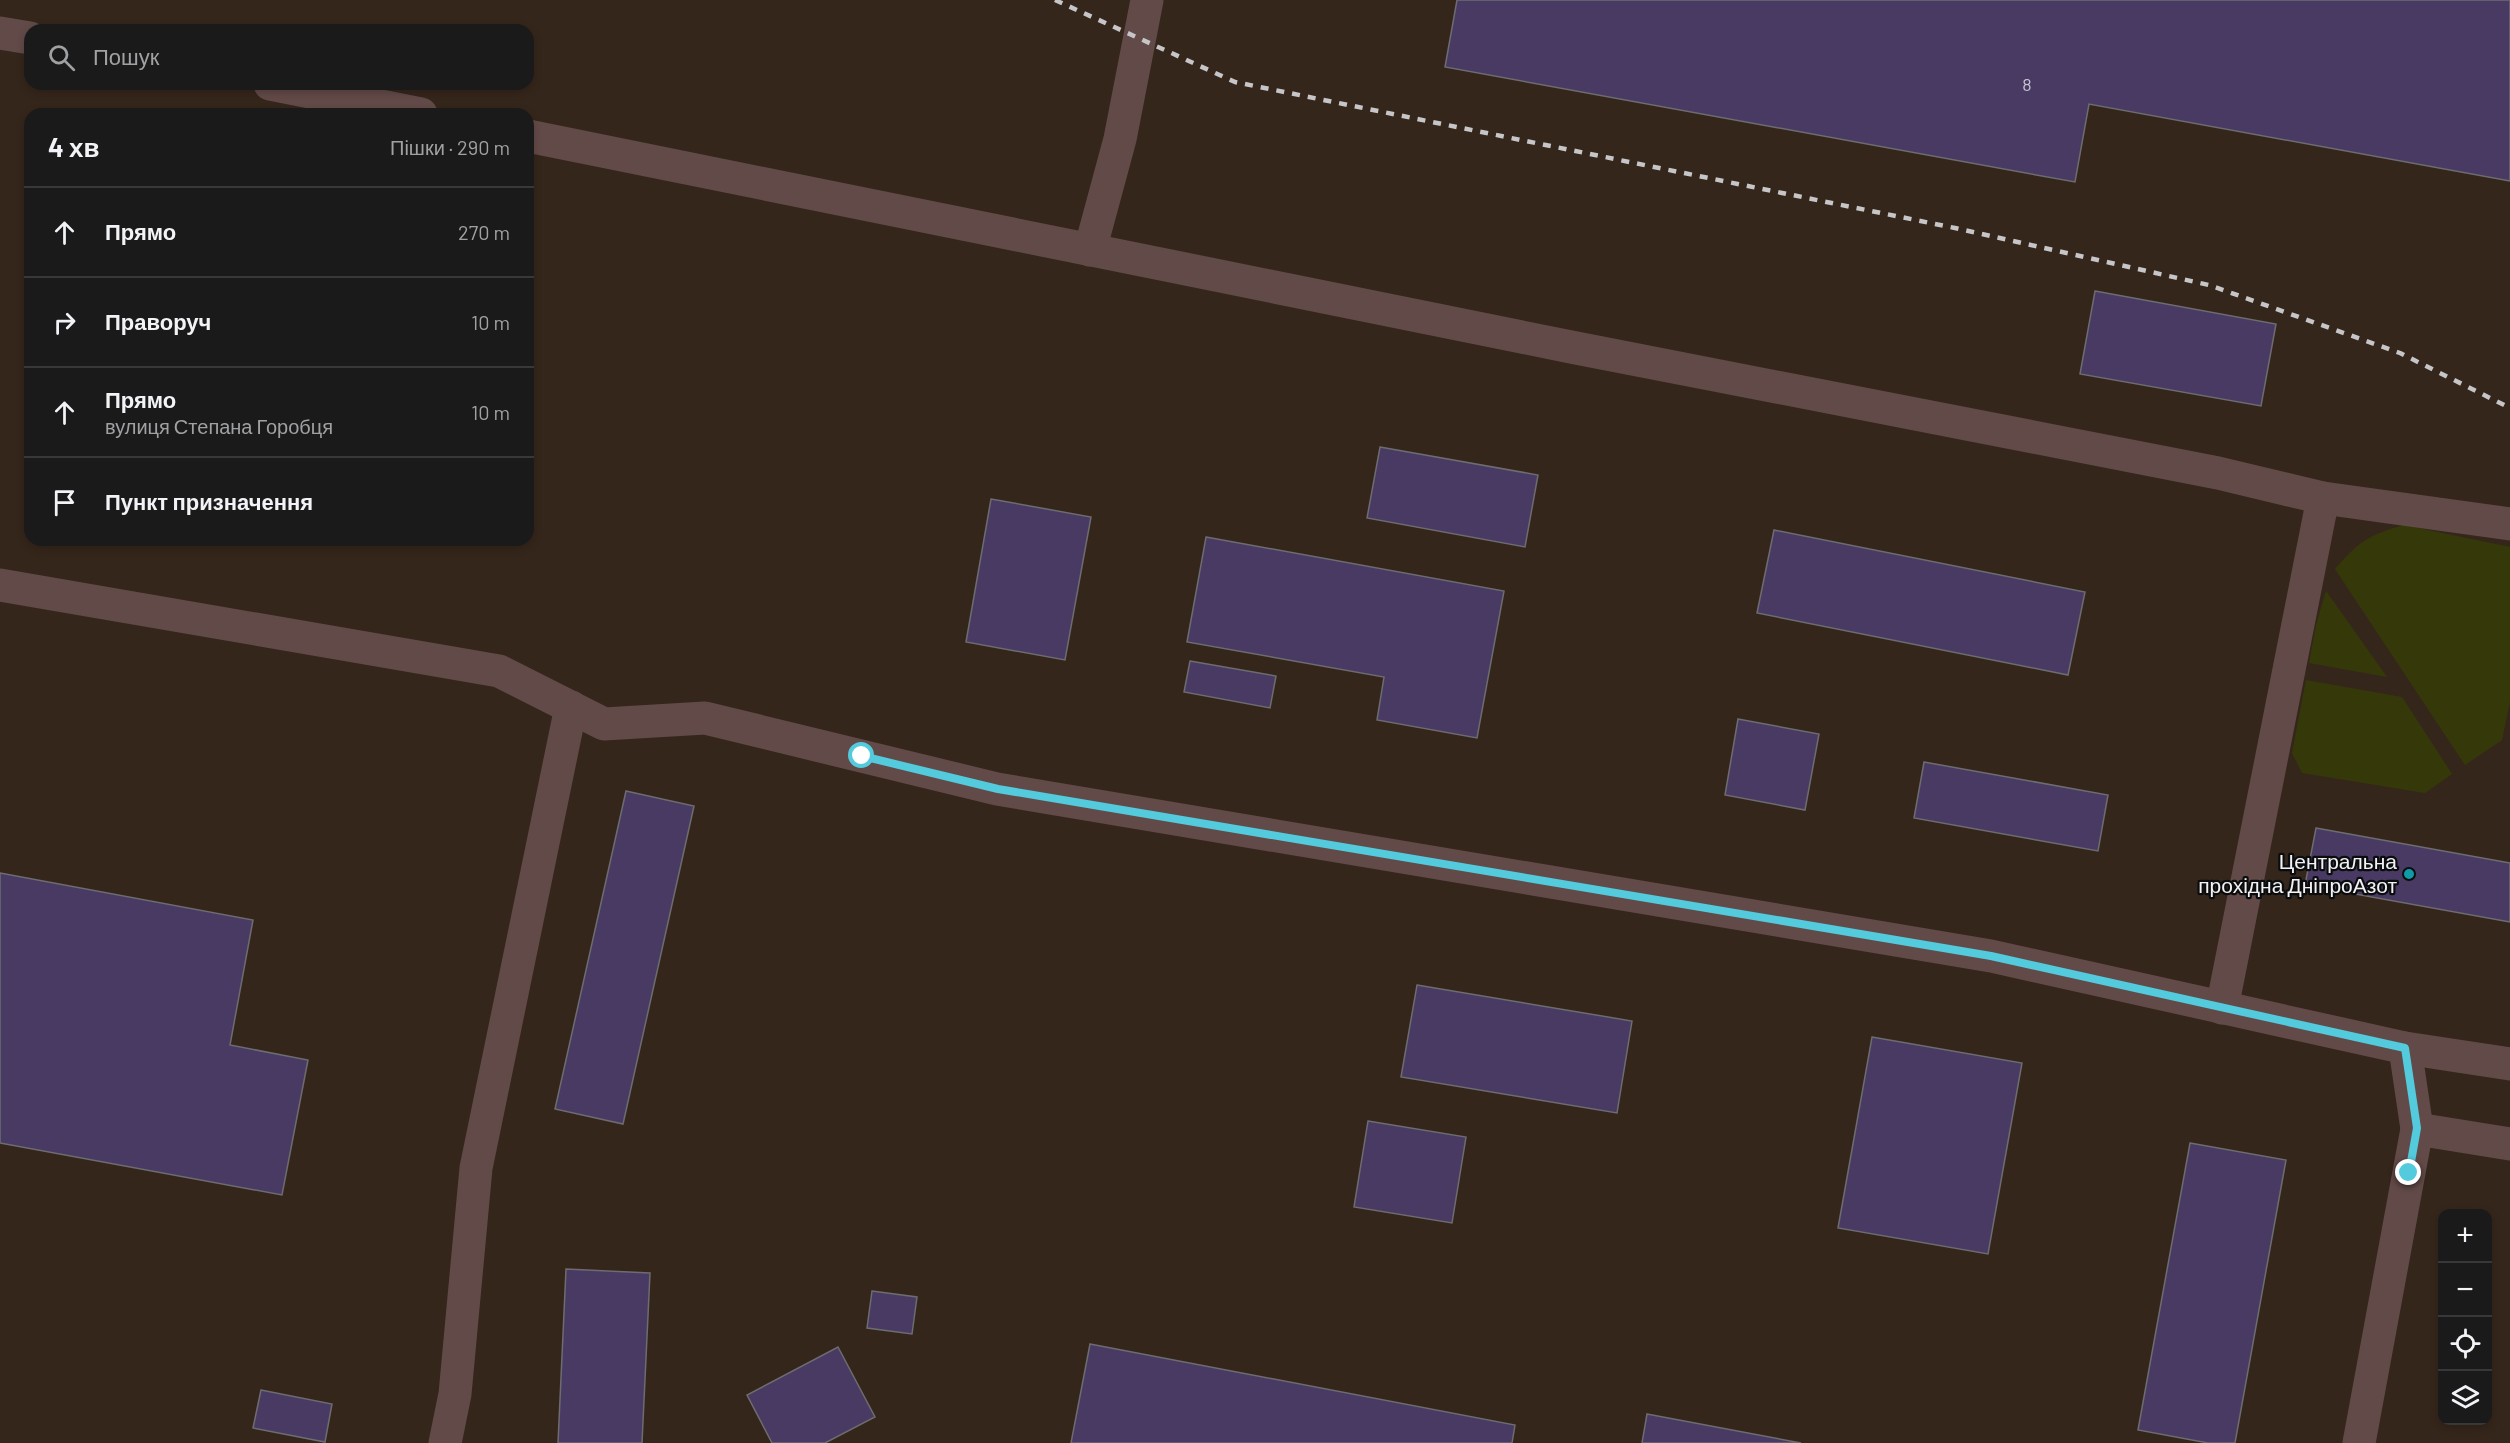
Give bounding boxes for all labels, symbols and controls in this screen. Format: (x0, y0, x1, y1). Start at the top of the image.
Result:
search box (24, 24, 534, 90)
icon: search (45, 41, 78, 74)
text: Пошук (93, 43, 159, 69)
house number: 8 (2022, 73, 2032, 95)
text: 4 хв (48, 131, 99, 162)
text: Пішки · 290 m (390, 135, 510, 159)
icon: ahead (48, 216, 81, 249)
text: Прямо (105, 218, 176, 244)
text: 270 m (458, 220, 510, 244)
icon: right (48, 306, 81, 339)
text: Праворуч (105, 308, 211, 334)
text: 10 m (471, 310, 510, 334)
text: Прямо (105, 386, 176, 412)
icon: ahead (48, 396, 81, 429)
text: 10 m (471, 400, 510, 424)
text: вулиця Степана Горобця (105, 414, 333, 438)
icon: arrive (48, 486, 81, 519)
text: Пункт призначення (105, 488, 313, 514)
route start (848, 742, 874, 768)
place label: Центральна прохідна ДніпроАзот (2198, 848, 2397, 897)
marker: Центральна прохідна ДніпроАзот (2402, 867, 2416, 881)
route end (2395, 1159, 2421, 1185)
map controls (2438, 1209, 2492, 1425)
button: + (2438, 1209, 2492, 1263)
button: − (2438, 1263, 2492, 1317)
button: locate (2438, 1317, 2492, 1371)
button: layers (2438, 1371, 2492, 1425)

